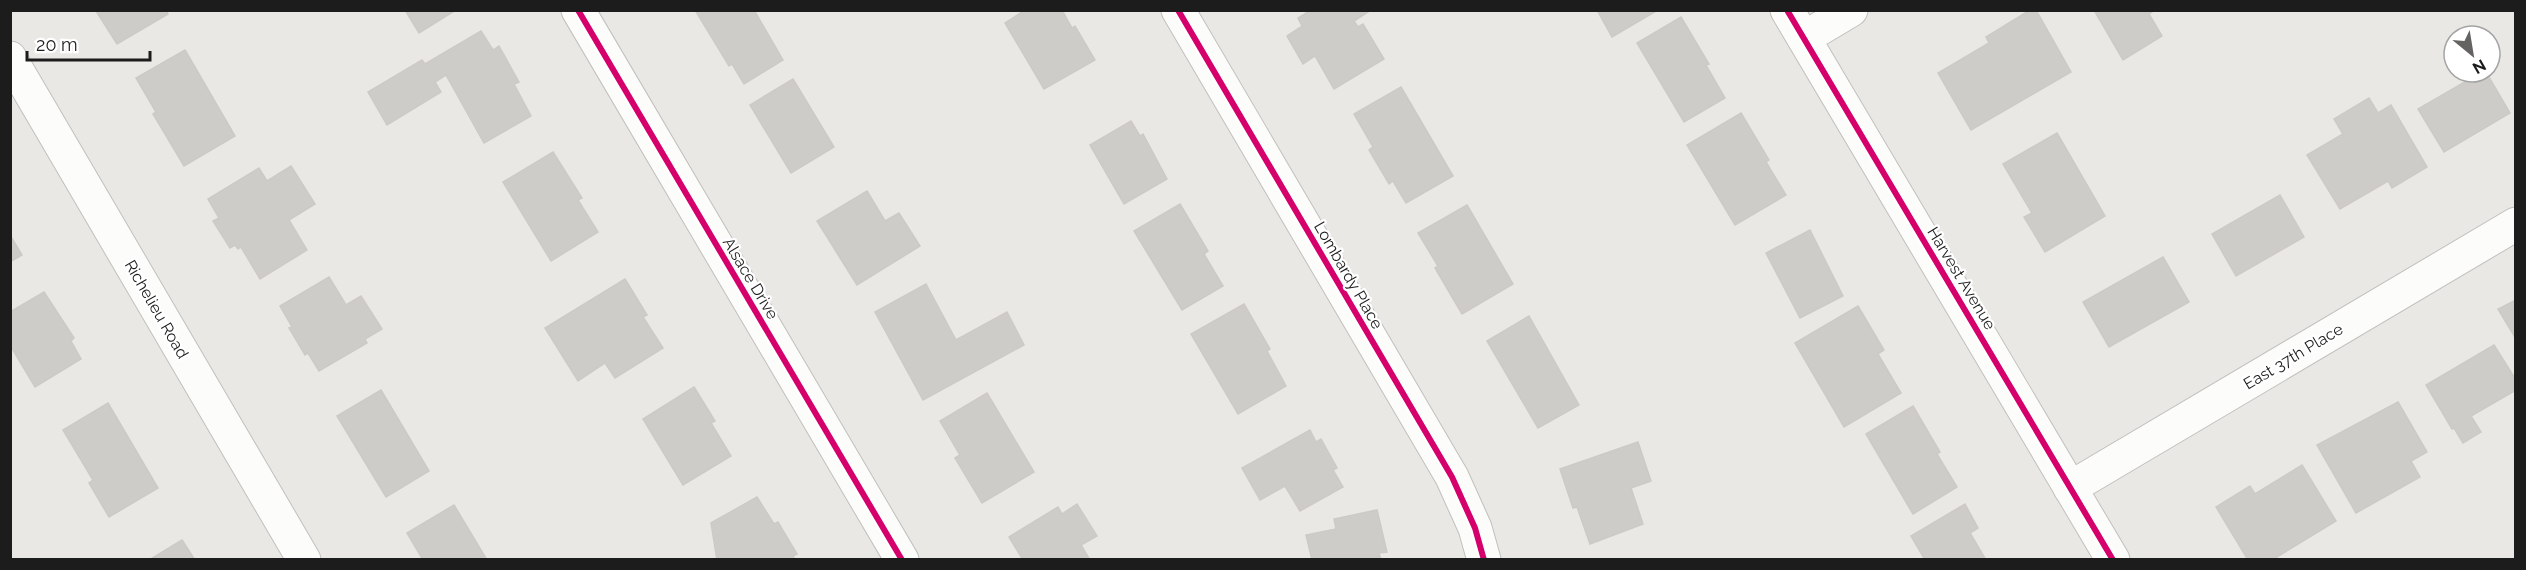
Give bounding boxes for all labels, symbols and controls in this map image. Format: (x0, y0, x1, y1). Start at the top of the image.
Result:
scale bar (27, 24, 150, 62)
north arrow (2442, 24, 2502, 84)
text: 20 m (36, 34, 78, 55)
text: N (2469, 55, 2489, 78)
street label: Lombardy Place (1310, 218, 1387, 332)
street label: Harvest Avenue (1923, 223, 2000, 333)
street label: Alsace Drive (719, 234, 782, 323)
street label: Richelieu Road (121, 257, 192, 362)
street label: East 37th Place (2240, 319, 2346, 394)

